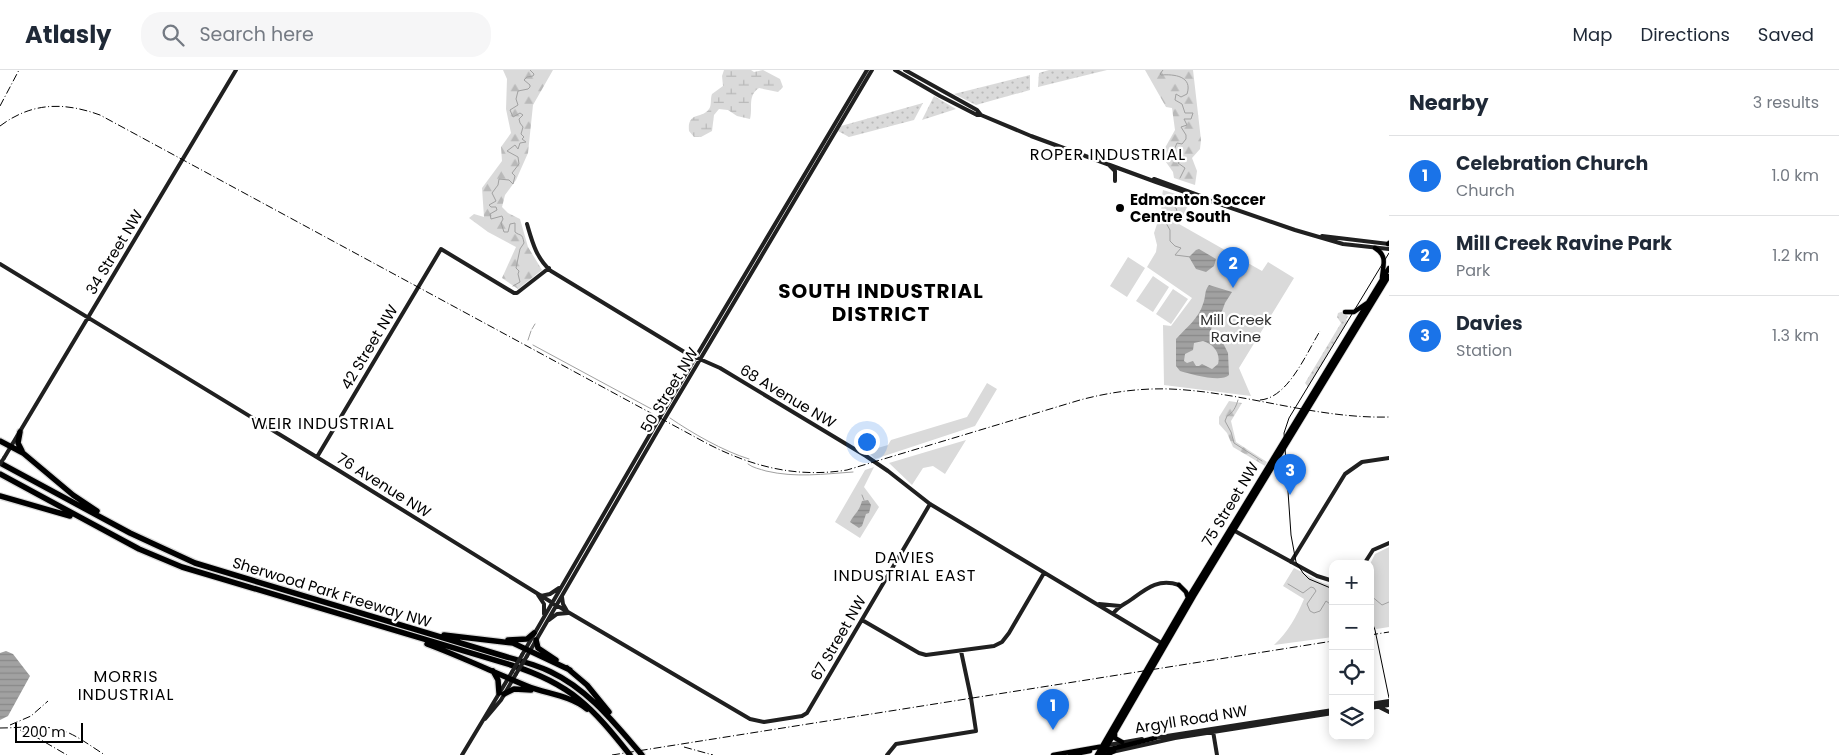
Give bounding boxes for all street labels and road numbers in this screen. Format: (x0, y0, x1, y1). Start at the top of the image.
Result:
street label: 34 Street NW (80, 205, 148, 298)
street label: 42 Street NW (335, 300, 403, 393)
street label: 50 Street NW (635, 343, 703, 437)
street label: 68 Avenue NW (736, 359, 840, 433)
street label: 76 Avenue NW (333, 448, 435, 523)
street label: 75 Street NW (1197, 458, 1264, 550)
street label: Sherwood Park Freeway NW (230, 552, 434, 632)
street label: 67 Street NW (805, 591, 871, 684)
street label: Argyll Road NW (1133, 700, 1249, 738)

